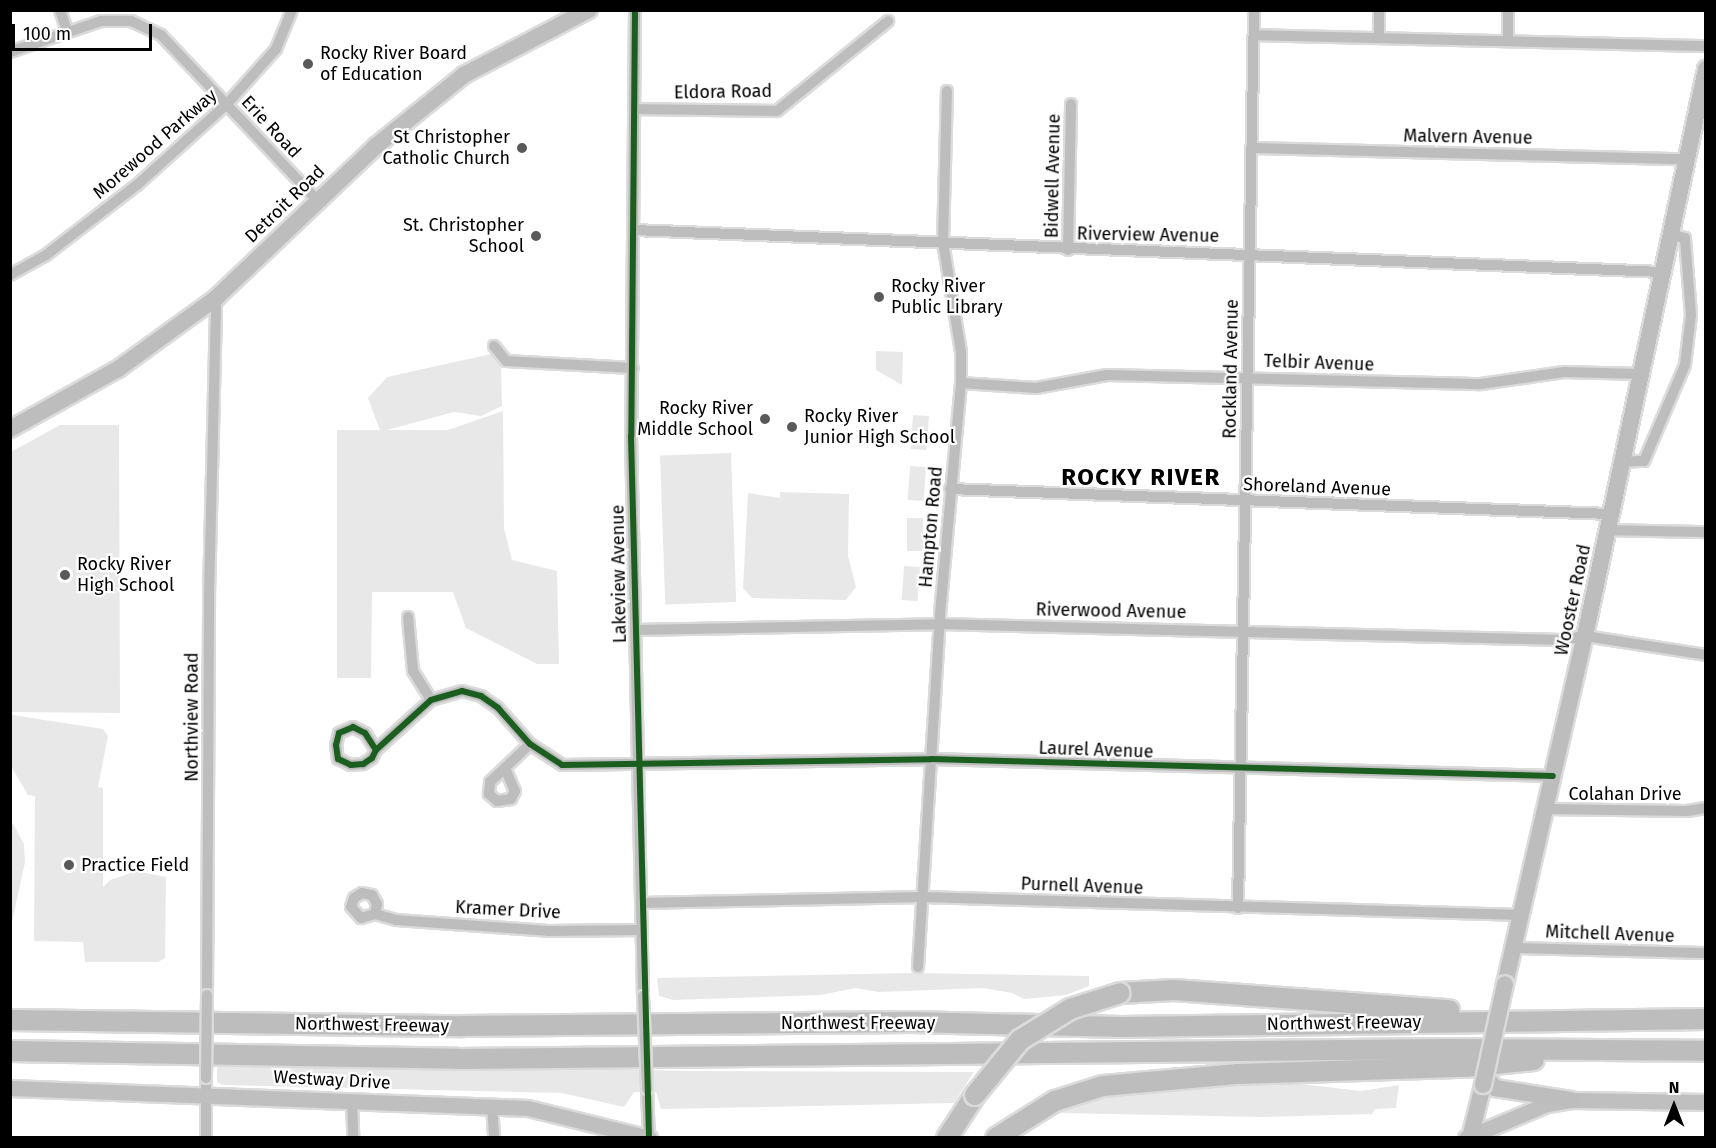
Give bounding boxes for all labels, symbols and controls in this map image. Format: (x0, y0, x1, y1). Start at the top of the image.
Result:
scale bar (15, 12, 154, 50)
text: 100 m (23, 23, 71, 45)
place label: Rocky River Board of Education (320, 43, 467, 86)
marker: Rocky River Board of Education (301, 57, 315, 71)
street label: Eldora Road (674, 80, 772, 104)
street label: Morewood Parkway (89, 84, 221, 204)
street label: Erie Road (237, 91, 305, 163)
street label: Bidwell Avenue (1041, 114, 1065, 238)
street label: Malvern Avenue (1403, 125, 1533, 149)
place label: St Christopher Catholic Church (383, 127, 510, 170)
marker: St Christopher Catholic Church (515, 141, 529, 155)
street label: Detroit Road (241, 161, 329, 247)
place label: St. Christopher School (403, 215, 524, 258)
street label: Riverview Avenue (1076, 223, 1220, 247)
marker: St. Christopher School (529, 229, 543, 243)
place label: Rocky River Public Library (891, 276, 1003, 318)
marker: Rocky River Public Library (872, 290, 886, 304)
street label: Rockland Avenue (1219, 299, 1243, 439)
street label: Telbir Avenue (1263, 350, 1375, 376)
place label: Rocky River Middle School (637, 398, 753, 440)
place label: Rocky River Junior High School (804, 406, 955, 448)
marker: Rocky River Middle School (758, 412, 772, 426)
marker: Rocky River Junior High School (785, 420, 799, 434)
district label: ROCKY RIVER (1061, 464, 1221, 492)
street label: Hampton Road (915, 465, 947, 589)
street label: Shoreland Avenue (1243, 474, 1391, 500)
street label: Lakeview Avenue (607, 505, 631, 643)
street label: Wooster Road (1551, 542, 1595, 658)
place label: Rocky River High School (77, 554, 174, 596)
marker: Rocky River High School (58, 568, 72, 582)
street label: Riverwood Avenue (1035, 599, 1187, 623)
street label: Northview Road (181, 652, 203, 782)
street label: Laurel Avenue (1038, 737, 1154, 763)
street label: Colahan Drive (1568, 783, 1682, 805)
place label: Practice Field (81, 854, 189, 876)
marker: Practice Field (62, 858, 76, 872)
street label: Purnell Avenue (1020, 873, 1144, 899)
street label: Kramer Drive (455, 896, 561, 924)
street label: Mitchell Avenue (1545, 921, 1675, 947)
street label: Northwest Freeway (1267, 1011, 1421, 1035)
street label: Northwest Freeway (781, 1012, 935, 1034)
street label: Northwest Freeway (295, 1013, 449, 1037)
street label: Westway Drive (273, 1066, 391, 1094)
north arrow (1644, 1076, 1704, 1136)
text: N (1669, 1078, 1679, 1097)

